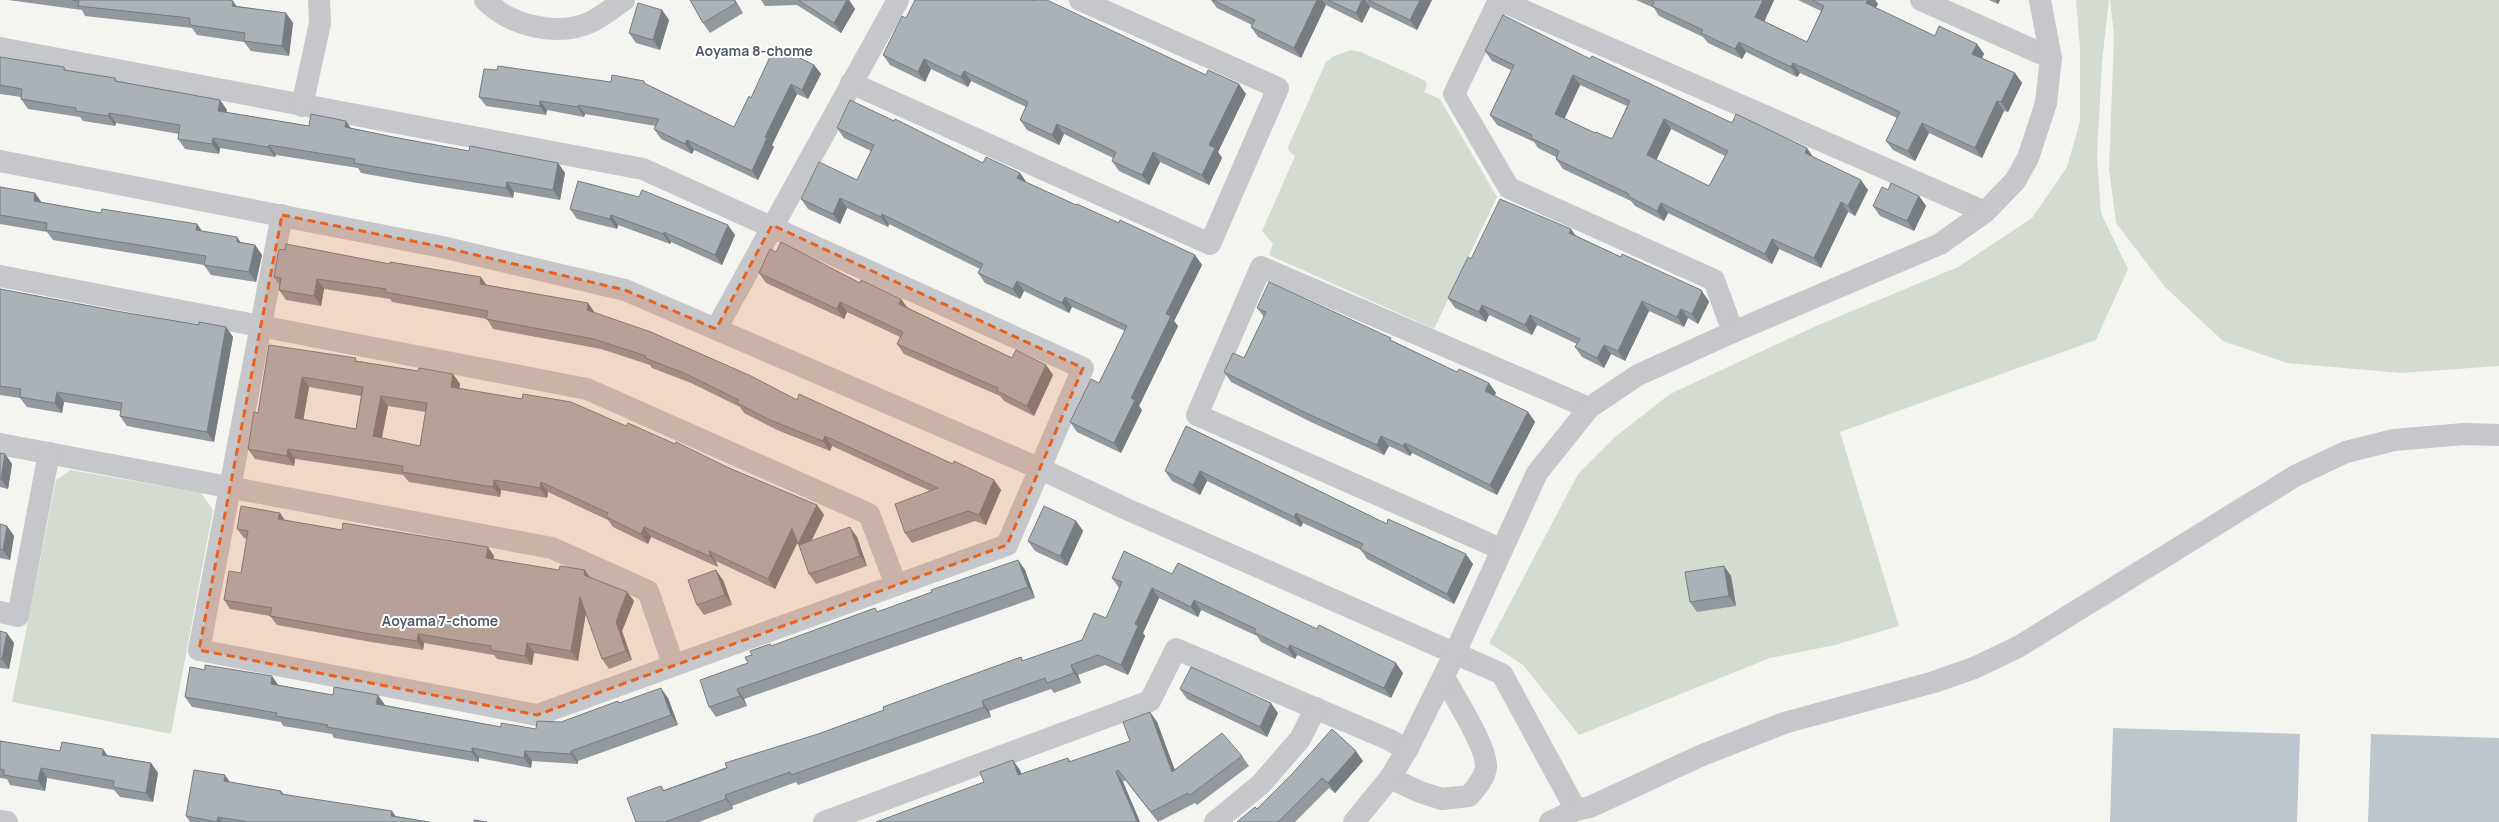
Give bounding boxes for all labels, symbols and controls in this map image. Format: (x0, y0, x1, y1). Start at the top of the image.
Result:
district label: Aoyama 8-chome (695, 41, 813, 60)
district label: Aoyama 7-chome (382, 611, 498, 630)

